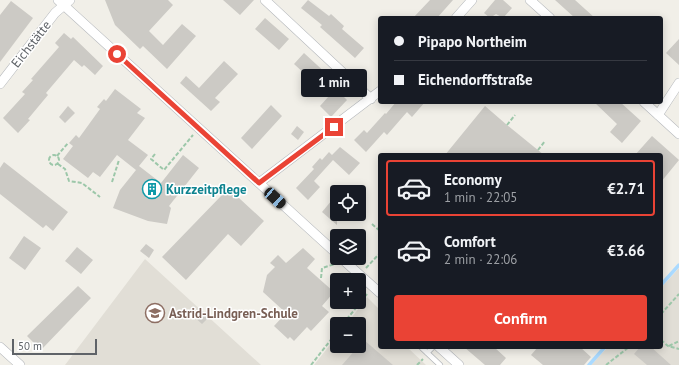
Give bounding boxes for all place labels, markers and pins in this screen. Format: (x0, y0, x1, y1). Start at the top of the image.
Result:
building icon: Kurzzeitpflege (141, 178, 163, 200)
place label: Kurzzeitpflege (166, 181, 247, 198)
school or university icon: Astrid-Lindgren-Schule (144, 302, 166, 324)
place label: Astrid-Lindgren-Schule (169, 305, 298, 322)

